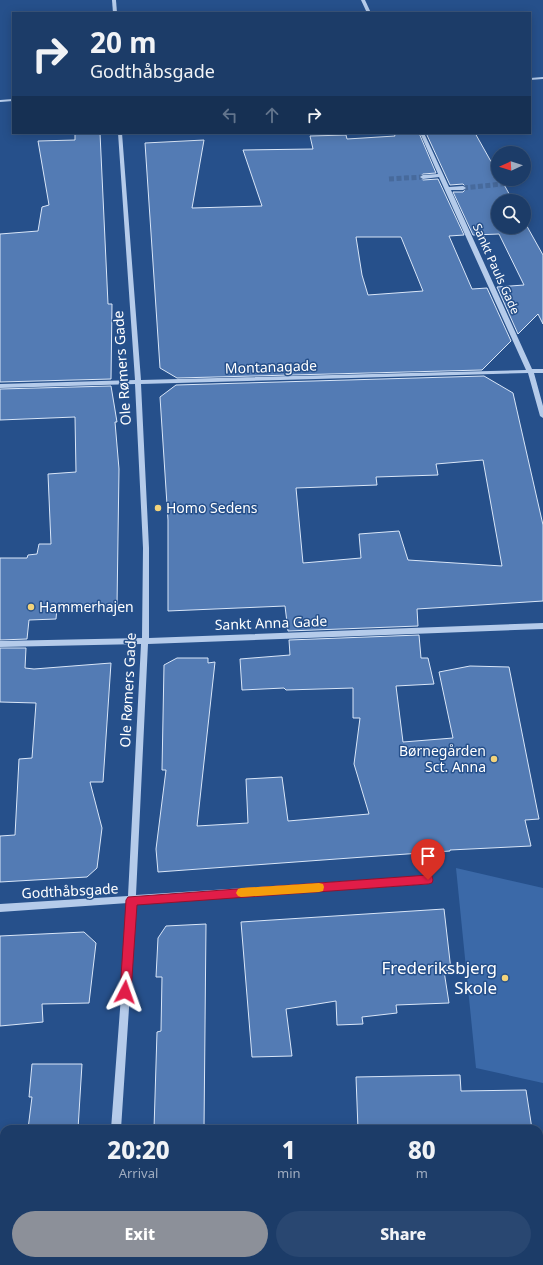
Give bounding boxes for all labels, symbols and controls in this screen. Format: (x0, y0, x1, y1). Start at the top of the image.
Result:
text: 20 m (90, 23, 157, 61)
icon: right (24, 28, 76, 80)
text: Godthåbsgade (90, 59, 215, 83)
icon: left (219, 104, 241, 126)
icon: ahead (261, 104, 283, 126)
icon: right (303, 104, 325, 126)
north arrow (491, 146, 531, 186)
map controls (491, 146, 531, 234)
button: search (491, 194, 531, 234)
street label: Sankt Pauls Gade (469, 221, 524, 317)
street label: Ole Rømers Gade (108, 310, 135, 426)
street label: Montanagade (225, 355, 317, 378)
place label: Homo Sedens (166, 498, 258, 517)
marker: Homo Sedens (153, 503, 163, 513)
place label: Hammerhajen (39, 597, 134, 616)
marker: Hammerhajen (26, 602, 36, 612)
street label: Sankt Anna Gade (214, 611, 328, 634)
street label: Ole Rømers Gade (115, 632, 140, 748)
place label: Børnegården Sct. Anna (399, 741, 486, 776)
marker: Børnegården Sct. Anna (489, 754, 499, 764)
pin (411, 839, 445, 880)
icon: arrive (417, 845, 439, 867)
street label: Godthåbsgade (21, 878, 119, 903)
place label: Frederiksbjerg Skole (382, 956, 497, 999)
position arrow (104, 971, 146, 1013)
marker: Frederiksbjerg Skole (500, 973, 510, 983)
text: 20:20 (107, 1133, 170, 1166)
text: 1 (282, 1133, 296, 1166)
text: 80 (408, 1133, 436, 1166)
text: Arrival (119, 1164, 158, 1182)
text: min (277, 1164, 301, 1182)
text: m (416, 1164, 428, 1182)
button: Exit (12, 1211, 268, 1257)
button: Share (276, 1211, 531, 1257)

